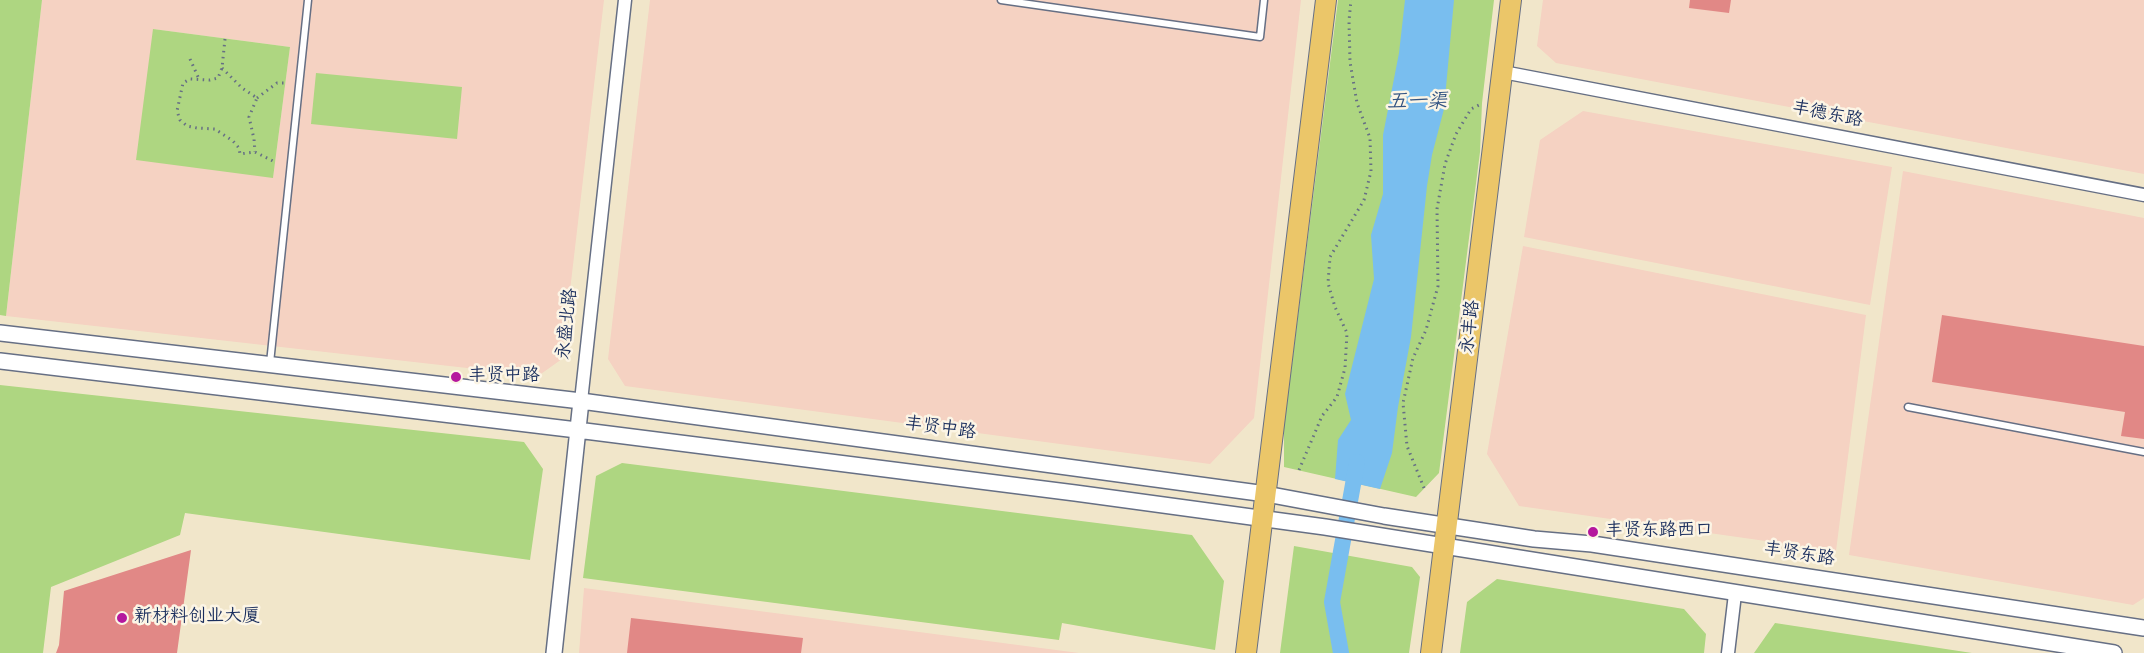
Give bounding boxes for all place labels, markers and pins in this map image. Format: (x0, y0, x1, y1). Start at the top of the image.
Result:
place label: 丰贤中路 (468, 366, 540, 388)
marker: 丰贤中路 (449, 370, 463, 384)
place label: 丰贤东路西口 (1605, 521, 1713, 543)
marker: 丰贤东路西口 (1586, 525, 1600, 539)
place label: 新材料创业大厦 (134, 607, 260, 629)
marker: 新材料创业大厦 (115, 611, 129, 625)

